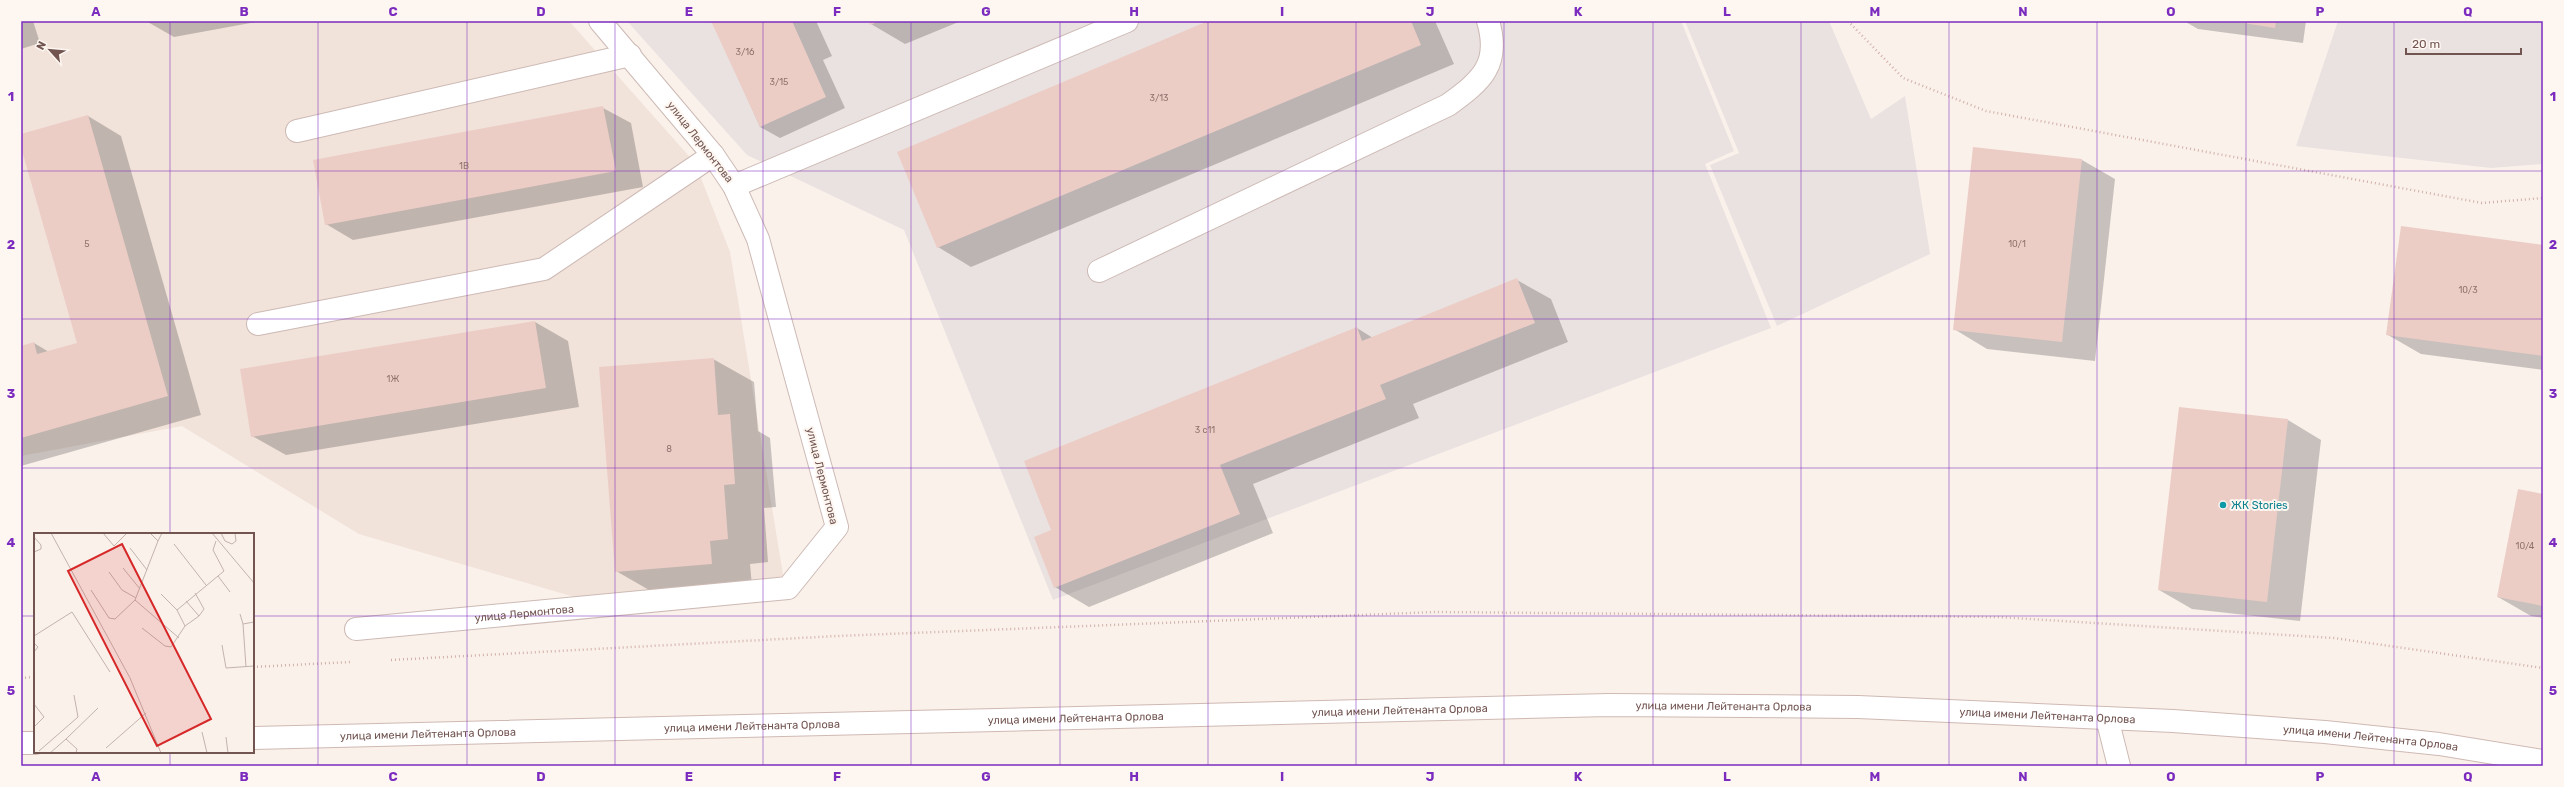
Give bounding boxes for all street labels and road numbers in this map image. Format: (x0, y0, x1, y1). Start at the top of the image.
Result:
street label: улица Лермонтова (664, 99, 736, 185)
street label: улица Лермонтова (804, 426, 840, 526)
street label: улица Лермонтова (474, 602, 574, 624)
street label: улица имени Лейтенанта Орлова (1635, 699, 1812, 713)
street label: улица имени Лейтенанта Орлова (1311, 701, 1488, 719)
street label: улица имени Лейтенанта Орлова (1959, 705, 2136, 726)
street label: улица имени Лейтенанта Орлова (988, 709, 1164, 727)
street label: улица имени Лейтенанта Орлова (664, 717, 840, 735)
street label: улица имени Лейтенанта Орлова (2282, 722, 2459, 754)
street label: улица имени Лейтенанта Орлова (340, 725, 516, 742)

